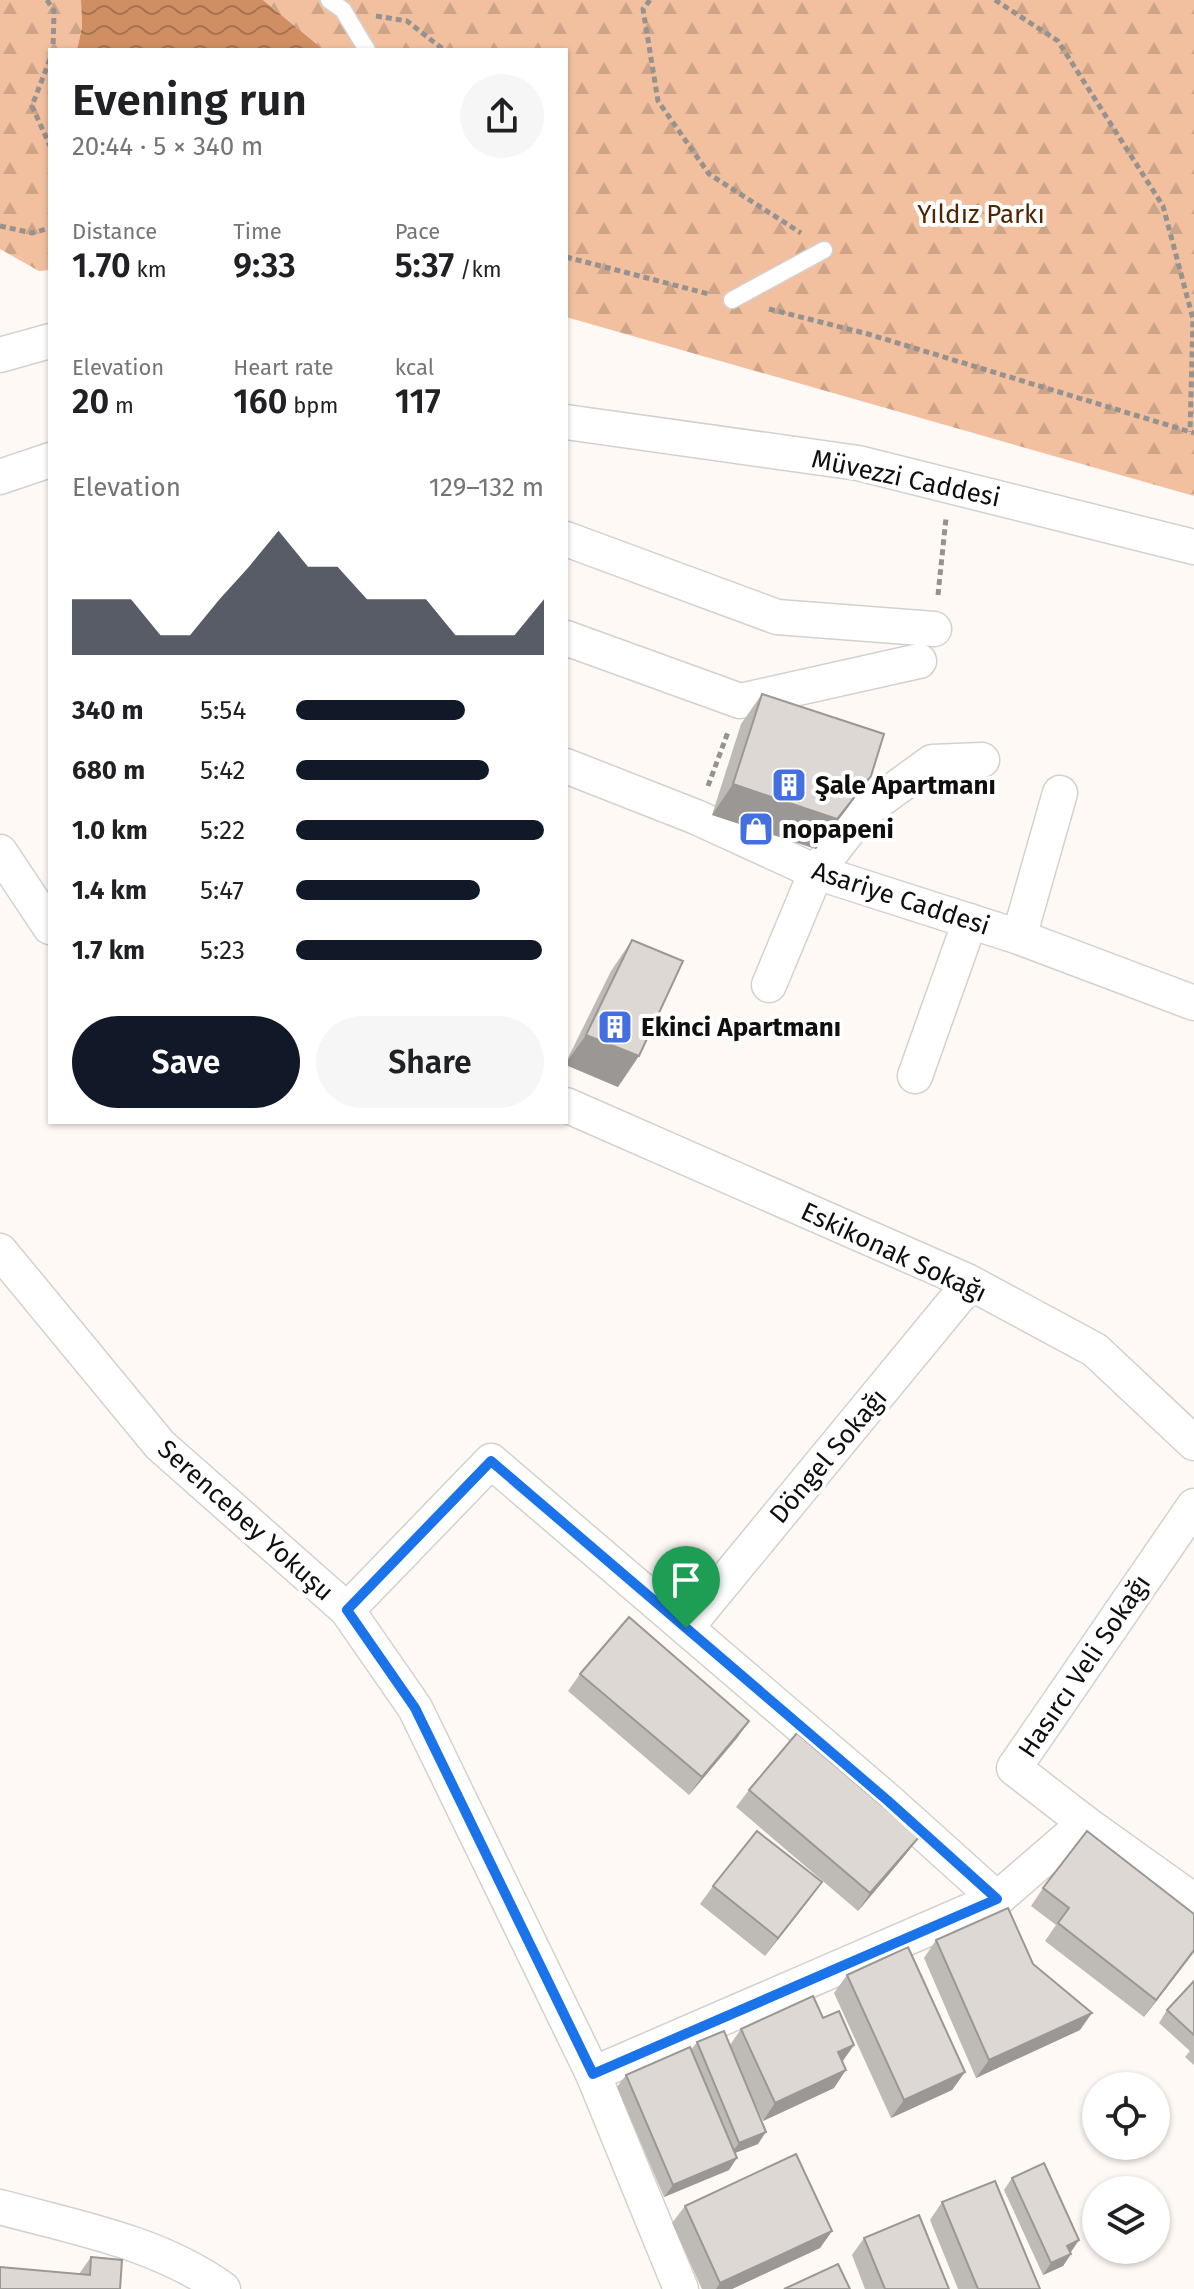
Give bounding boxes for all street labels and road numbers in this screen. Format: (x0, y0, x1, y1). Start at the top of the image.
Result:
street label: Müvezzi Caddesi (809, 443, 1003, 514)
street label: Asariye Caddesi (808, 855, 994, 942)
street label: Eskikonak Sokağı (796, 1196, 992, 1309)
street label: Döngel Sokağı (763, 1383, 894, 1530)
street label: Serencebey Yokuşu (151, 1433, 340, 1607)
street label: Hasırcı Veli Sokağı (1012, 1569, 1157, 1764)

